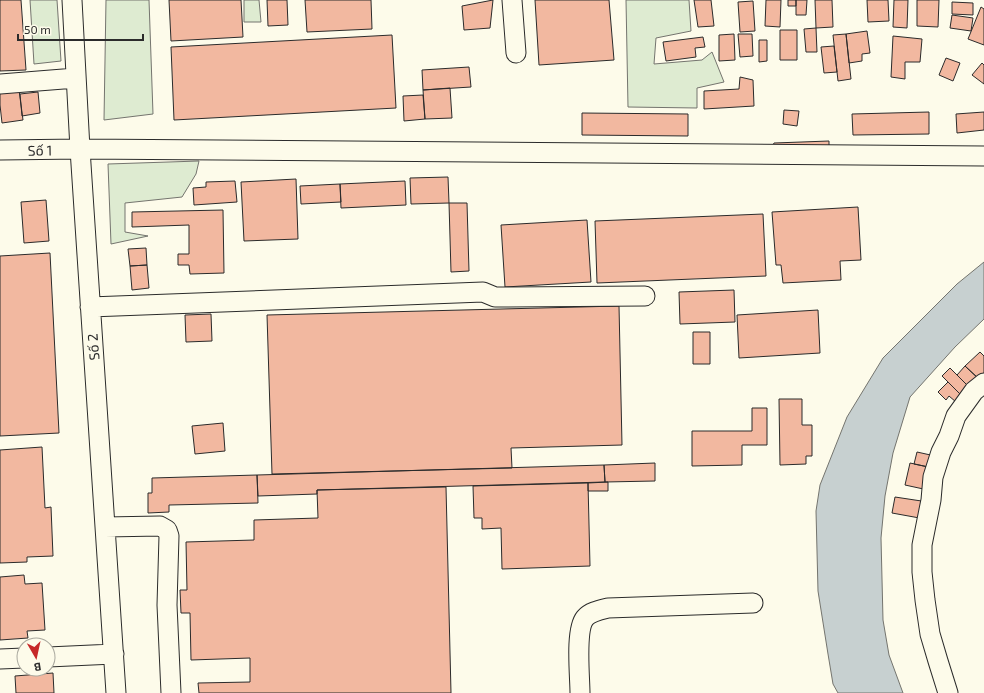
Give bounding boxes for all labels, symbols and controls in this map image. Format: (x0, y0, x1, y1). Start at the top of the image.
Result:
scale bar (18, 16, 143, 42)
text: 50 m (24, 22, 51, 36)
street label: Số 1 (28, 141, 52, 159)
street label: Số 2 (84, 333, 102, 361)
north arrow (16, 637, 56, 677)
text: B (33, 660, 42, 674)

